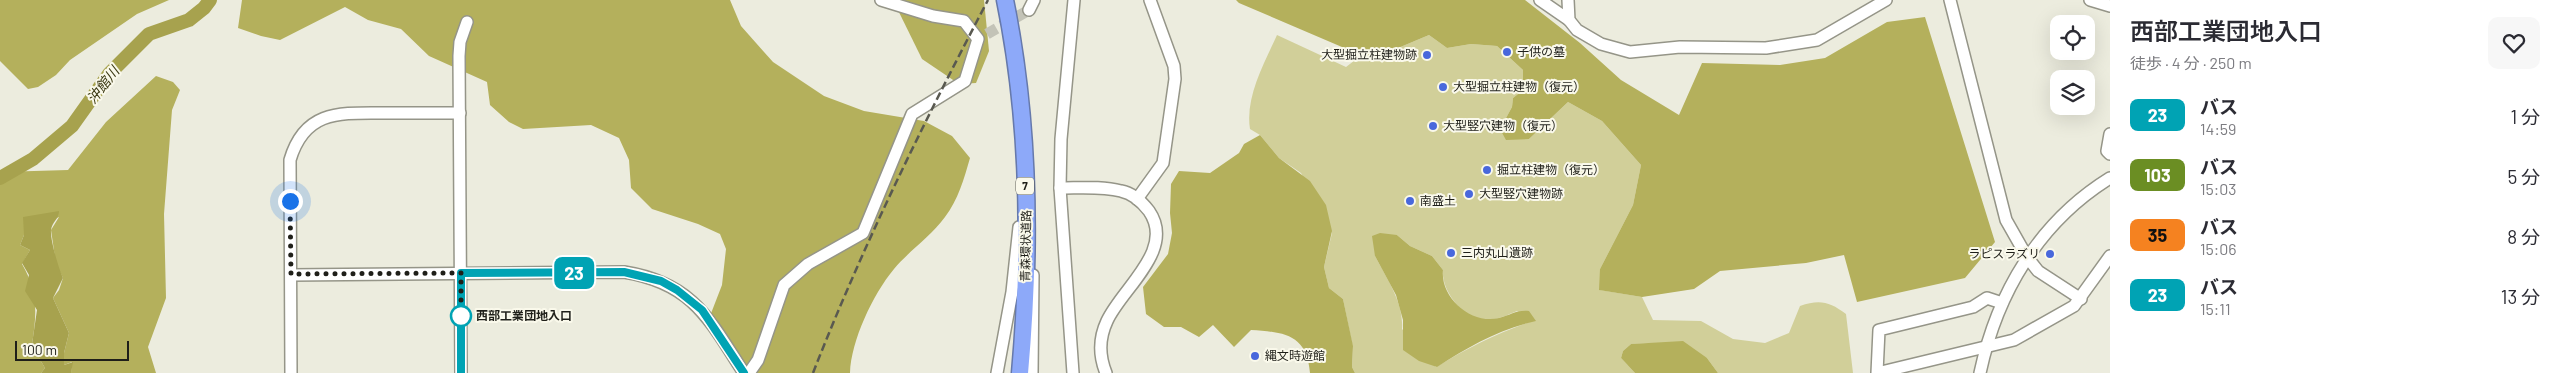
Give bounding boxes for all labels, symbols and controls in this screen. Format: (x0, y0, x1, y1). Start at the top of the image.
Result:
map controls (2050, 15, 2095, 115)
button: locate (2050, 15, 2095, 60)
text: 西部工業団地入口 (2130, 16, 2322, 45)
button: heart (2488, 17, 2540, 69)
place label: 子供の墓 (1517, 44, 1565, 58)
marker: 子供の墓 (1501, 46, 1513, 58)
place label: 大型掘立柱建物跡 (1321, 47, 1417, 61)
marker: 大型掘立柱建物跡 (1421, 49, 1433, 61)
text: 徒歩 · 4 分 · 250 m (2130, 53, 2252, 72)
water label: 沖館川 (83, 61, 123, 106)
button: layers (2050, 70, 2095, 115)
place label: 大型掘立柱建物（復元） (1453, 79, 1585, 93)
marker: 大型掘立柱建物（復元） (1437, 81, 1449, 93)
text: バス (2200, 95, 2238, 118)
text: 23 (2148, 104, 2167, 126)
text: 1 分 (2511, 105, 2540, 128)
place label: 大型竪穴建物（復元） (1443, 118, 1563, 132)
text: 14:59 (2200, 119, 2236, 138)
marker: 大型竪穴建物（復元） (1427, 120, 1439, 132)
text: バス (2200, 155, 2238, 178)
place label: 掘立柱建物（復元） (1497, 162, 1605, 176)
marker: 掘立柱建物（復元） (1481, 164, 1493, 176)
text: 103 (2144, 164, 2171, 186)
text: 5 分 (2507, 165, 2540, 188)
road number: 7 (1016, 178, 1034, 195)
text: 15:03 (2200, 179, 2237, 198)
place label: 大型竪穴建物跡 (1479, 186, 1563, 200)
marker: 大型竪穴建物跡 (1463, 188, 1475, 200)
your location (278, 189, 303, 214)
place label: 南盛土 (1420, 193, 1456, 207)
marker: 南盛土 (1404, 195, 1416, 207)
street label: 青森環状道路 (1017, 210, 1033, 282)
text: バス (2200, 215, 2238, 238)
text: 35 (2148, 224, 2167, 246)
text: 8 分 (2507, 225, 2540, 248)
text: 15:06 (2200, 239, 2237, 258)
place label: 三内丸山遺跡 (1461, 245, 1533, 259)
place label: ラピスラズリ (1968, 246, 2040, 260)
marker: 三内丸山遺跡 (1445, 247, 1457, 259)
marker: ラピスラズリ (2044, 248, 2056, 260)
line badge: 23 (552, 257, 596, 289)
text: 23 (564, 262, 584, 284)
text: バス (2200, 275, 2238, 298)
text: 23 (2148, 284, 2167, 306)
text: 13 分 (2501, 285, 2540, 308)
text: 15:11 (2200, 299, 2231, 318)
marker: 西部工業団地入口 (450, 305, 472, 327)
place label: 西部工業団地入口 (476, 308, 572, 322)
scale bar (15, 338, 129, 361)
text: 100 m (22, 341, 57, 358)
place label: 縄文時遊館 (1265, 348, 1325, 362)
marker: 縄文時遊館 (1249, 350, 1261, 362)

